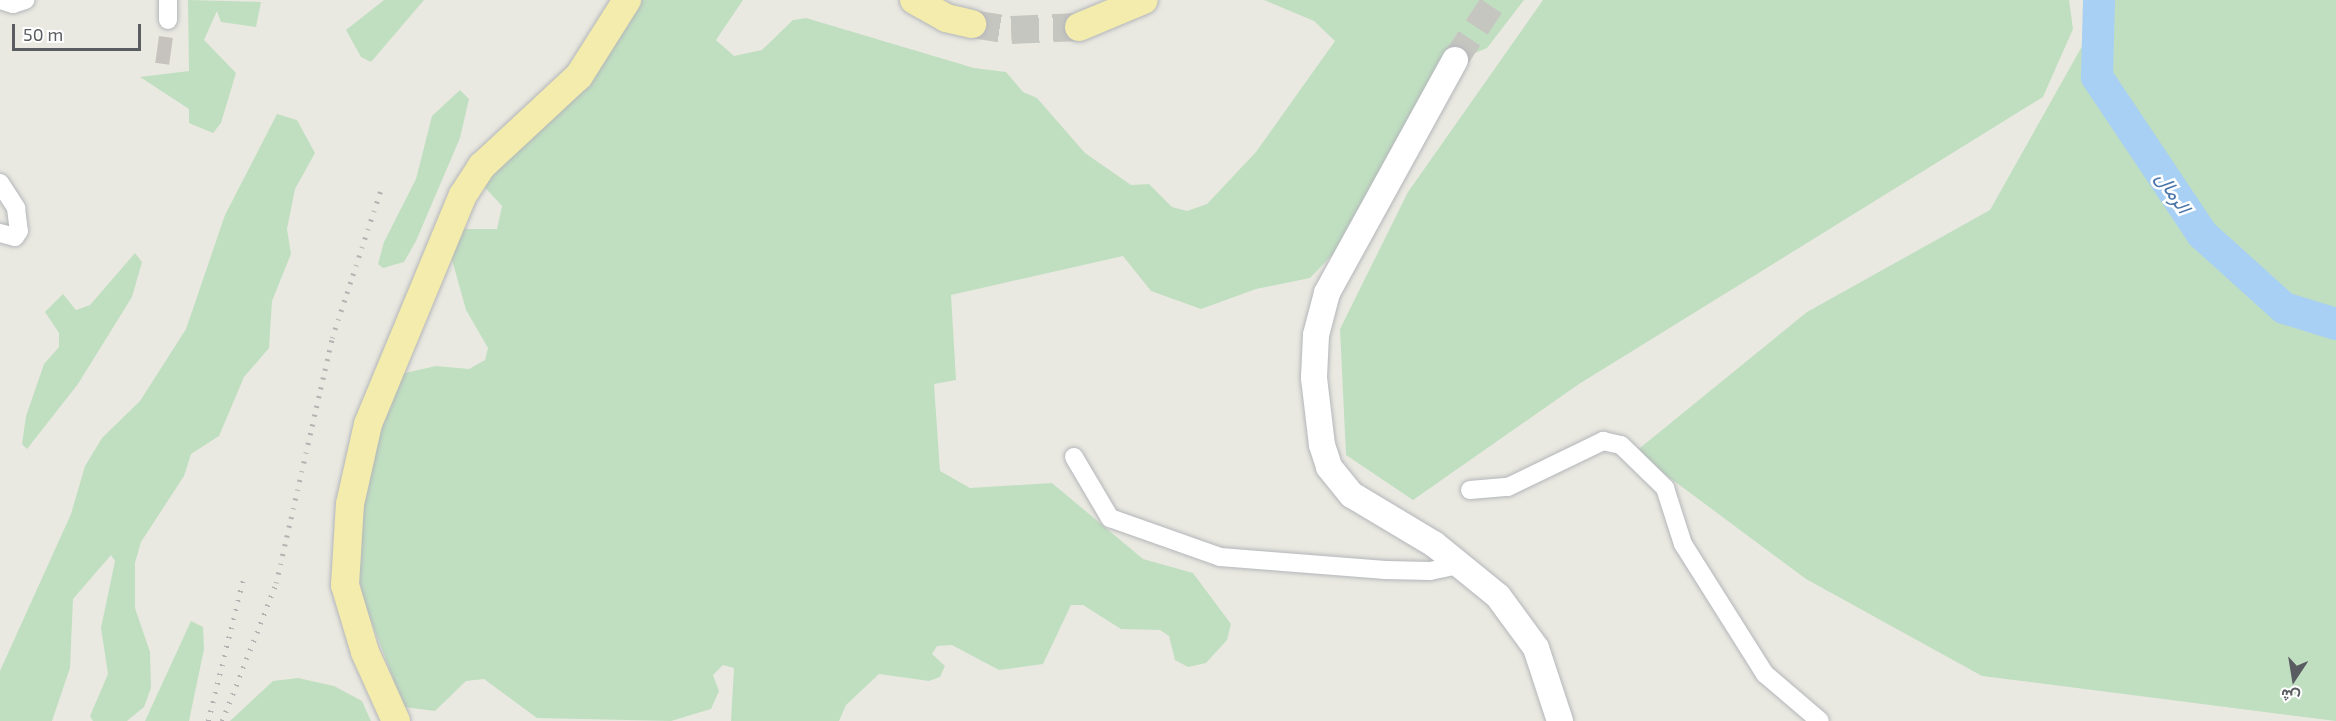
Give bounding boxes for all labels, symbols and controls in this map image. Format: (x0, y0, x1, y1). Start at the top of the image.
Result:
scale bar (15, 12, 144, 50)
text: 50 m (23, 23, 63, 45)
water label: الرمال (2151, 167, 2197, 217)
north arrow (2264, 649, 2324, 709)
text: ش (2279, 686, 2302, 708)

